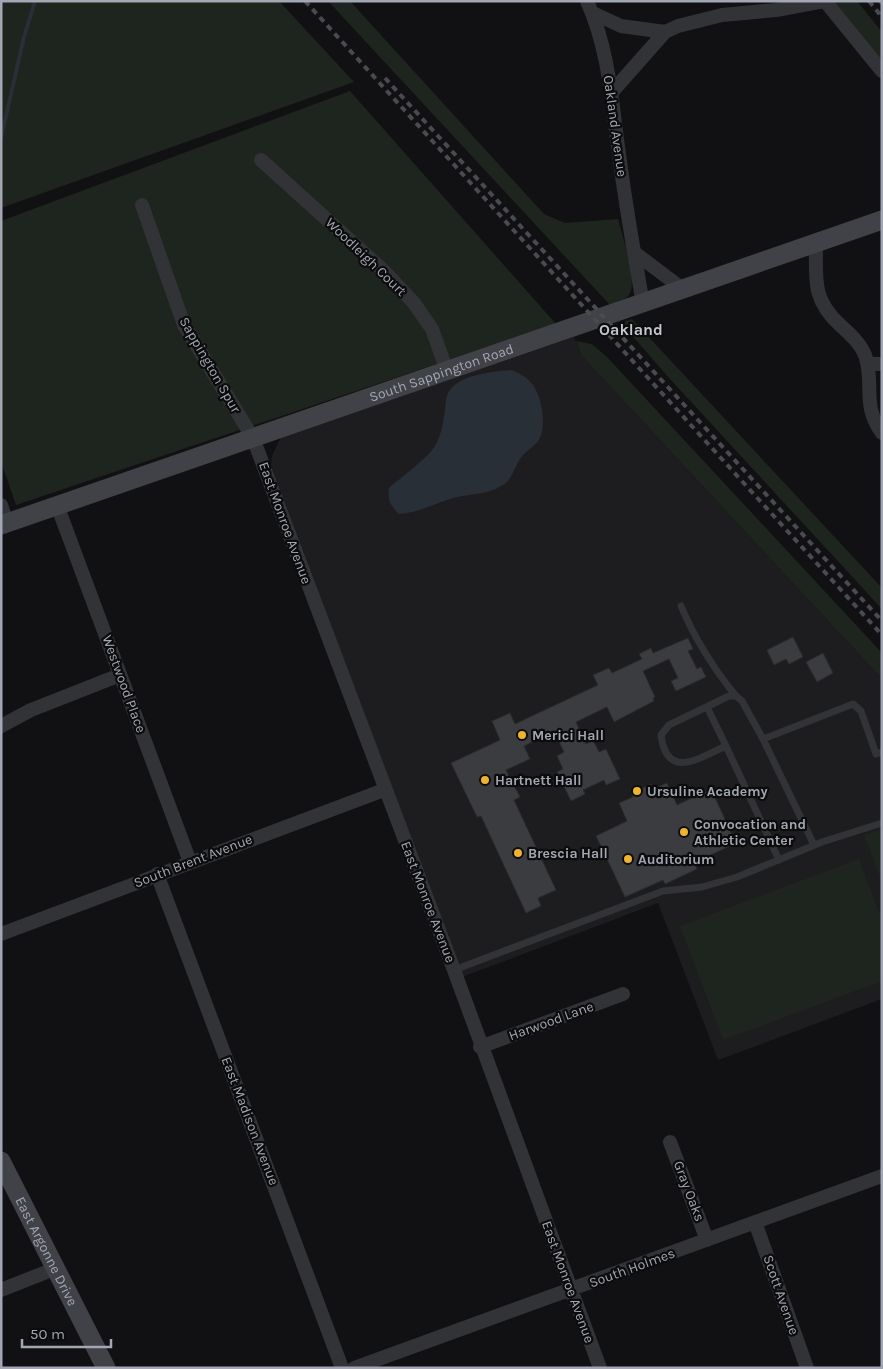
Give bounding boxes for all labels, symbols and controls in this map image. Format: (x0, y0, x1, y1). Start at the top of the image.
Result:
street label: Oakland Avenue (599, 74, 631, 178)
street label: Woodleigh Court (322, 214, 410, 300)
street label: Sappington Spur (176, 314, 245, 417)
district label: Oakland (599, 320, 663, 339)
street label: South Sappington Road (367, 340, 516, 405)
street label: East Monroe Avenue (255, 460, 315, 586)
street label: Westwood Place (98, 633, 150, 735)
place label: Merici Hall (532, 727, 604, 744)
marker: Merici Hall (516, 729, 528, 741)
place label: Hartnett Hall (495, 772, 581, 789)
marker: Hartnett Hall (479, 774, 491, 786)
place label: Ursuline Academy (647, 783, 768, 800)
marker: Ursuline Academy (631, 785, 643, 797)
place label: Convocation and Athletic Center (694, 816, 806, 849)
marker: Convocation and Athletic Center (678, 826, 690, 838)
street label: South Brent Avenue (131, 831, 255, 891)
street label: East Monroe Avenue (397, 839, 459, 965)
place label: Brescia Hall (528, 845, 608, 862)
marker: Brescia Hall (512, 847, 524, 859)
place label: Auditorium (638, 851, 714, 868)
marker: Auditorium (622, 853, 634, 865)
street label: Harwood Lane (506, 998, 596, 1044)
street label: East Madison Avenue (218, 1054, 282, 1188)
street label: Gray Oaks (670, 1158, 708, 1224)
street label: East Argonne Drive (12, 1194, 81, 1309)
street label: East Monroe Avenue (538, 1219, 598, 1345)
street label: South Holmes (587, 1245, 677, 1291)
street label: Scott Avenue (759, 1253, 803, 1337)
scale bar (22, 1316, 111, 1348)
text: 50 m (30, 1325, 65, 1343)

